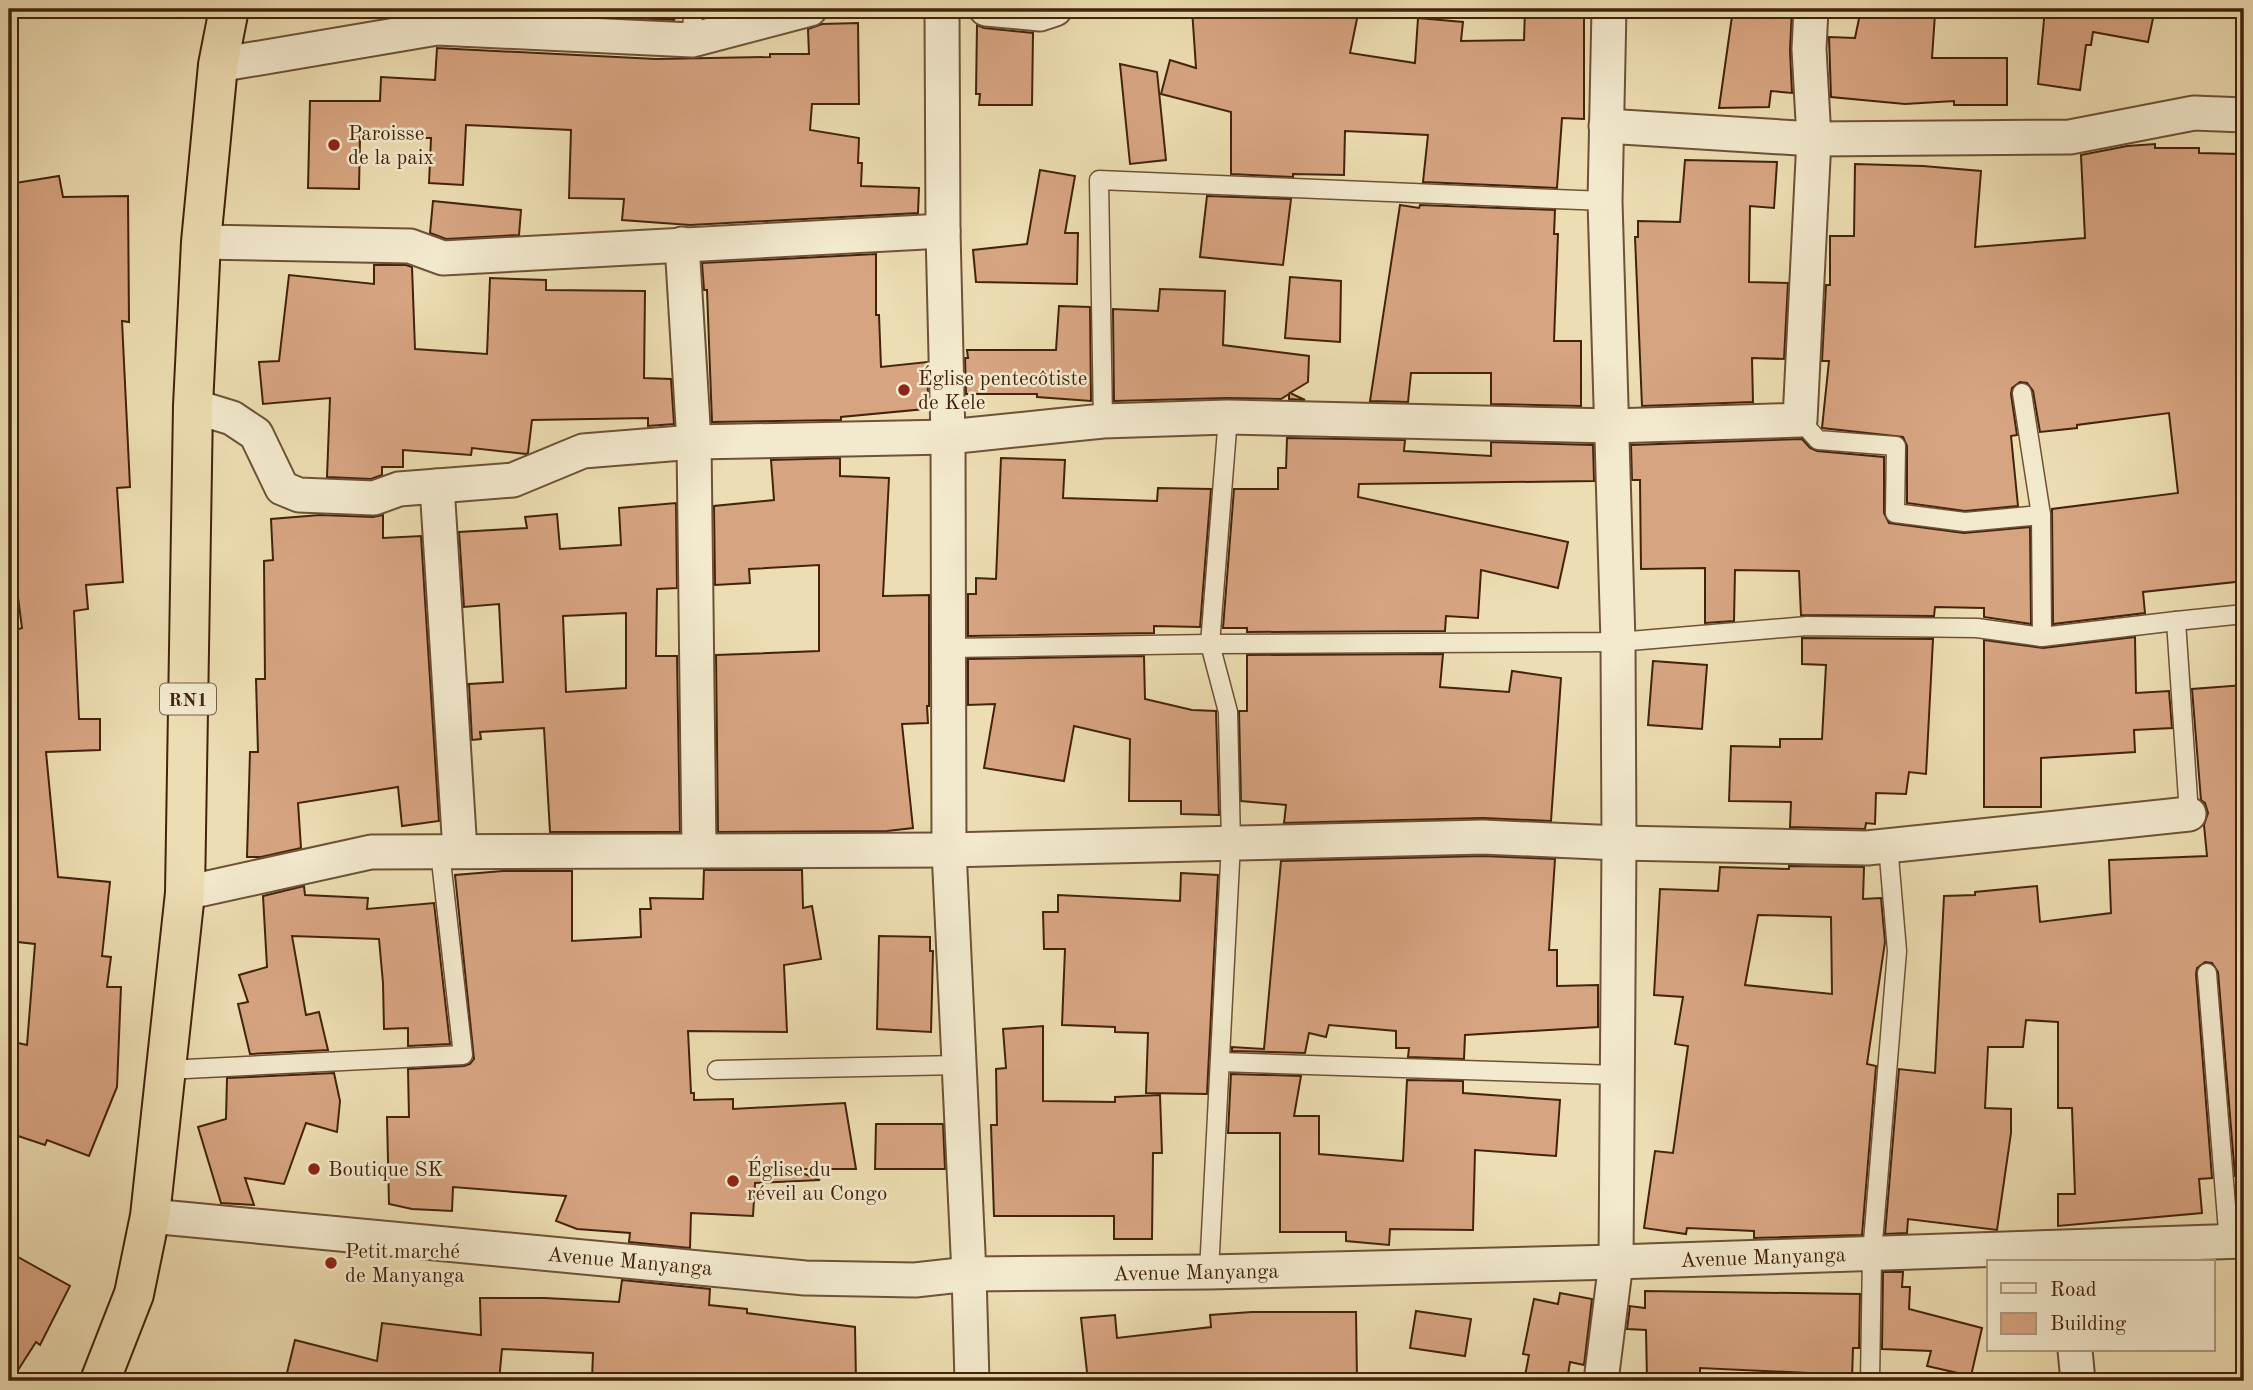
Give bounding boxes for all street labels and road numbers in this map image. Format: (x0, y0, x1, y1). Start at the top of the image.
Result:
road number: RN1 (160, 684, 216, 714)
street label: Avenue Manyanga (546, 1245, 713, 1280)
street label: Avenue Manyanga (1680, 1245, 1846, 1272)
street label: Avenue Manyanga (1113, 1262, 1279, 1285)

